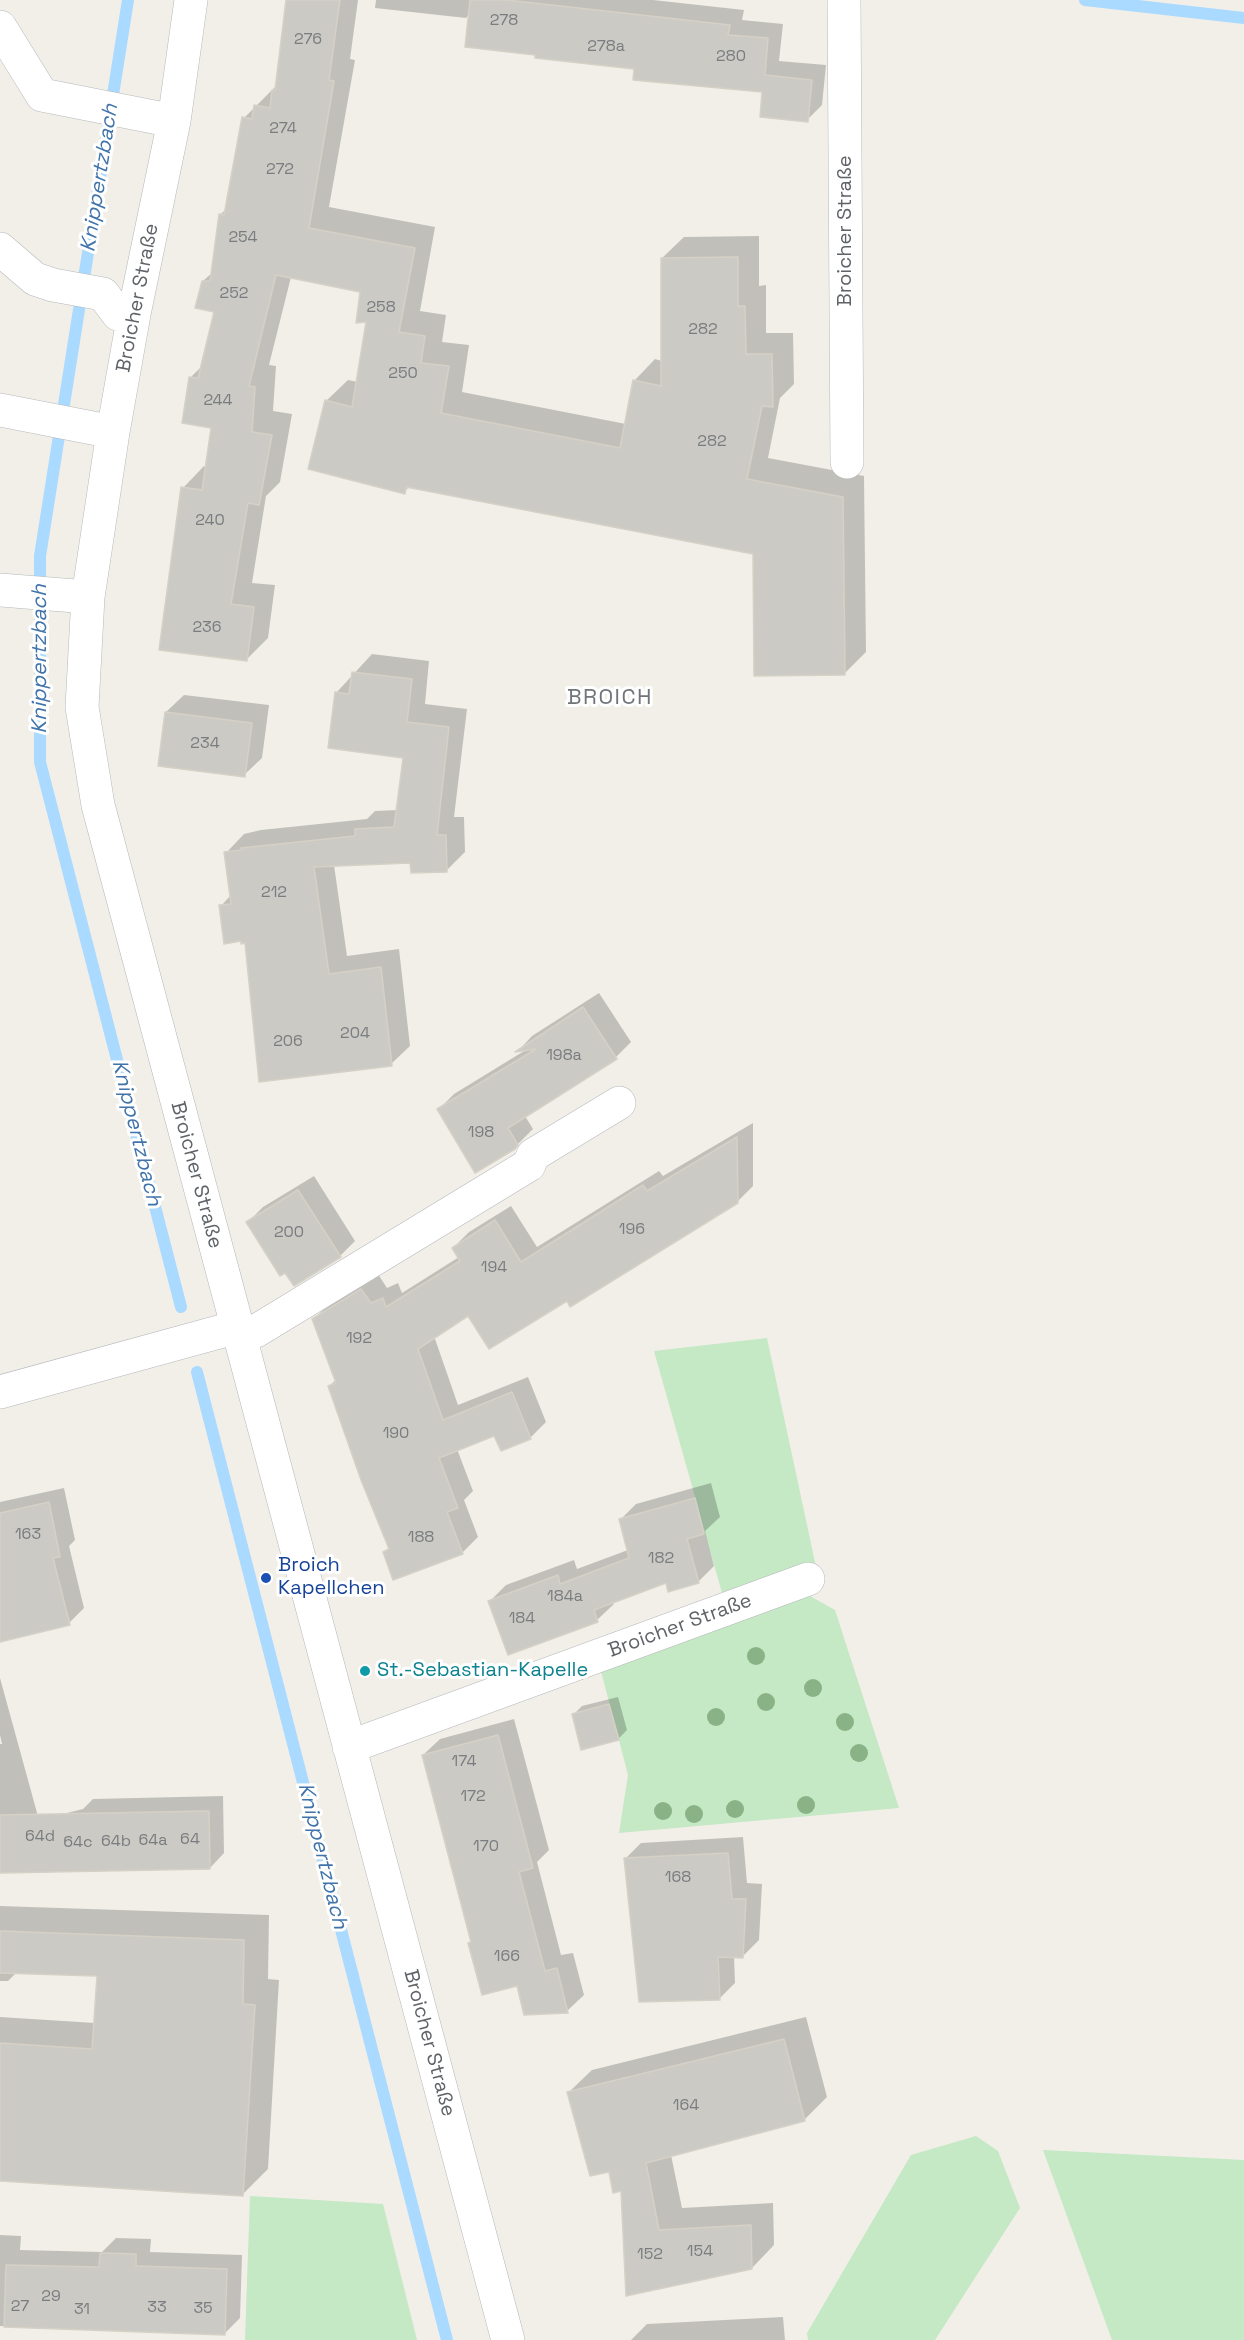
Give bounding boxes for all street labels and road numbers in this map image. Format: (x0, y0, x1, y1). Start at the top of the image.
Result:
street label: Broicher Straße (834, 156, 858, 306)
street label: Broicher Straße (112, 222, 164, 374)
street label: Broicher Straße (165, 1099, 227, 1251)
street label: Broicher Straße (605, 1589, 755, 1663)
street label: Broicher Straße (398, 1967, 460, 2119)

